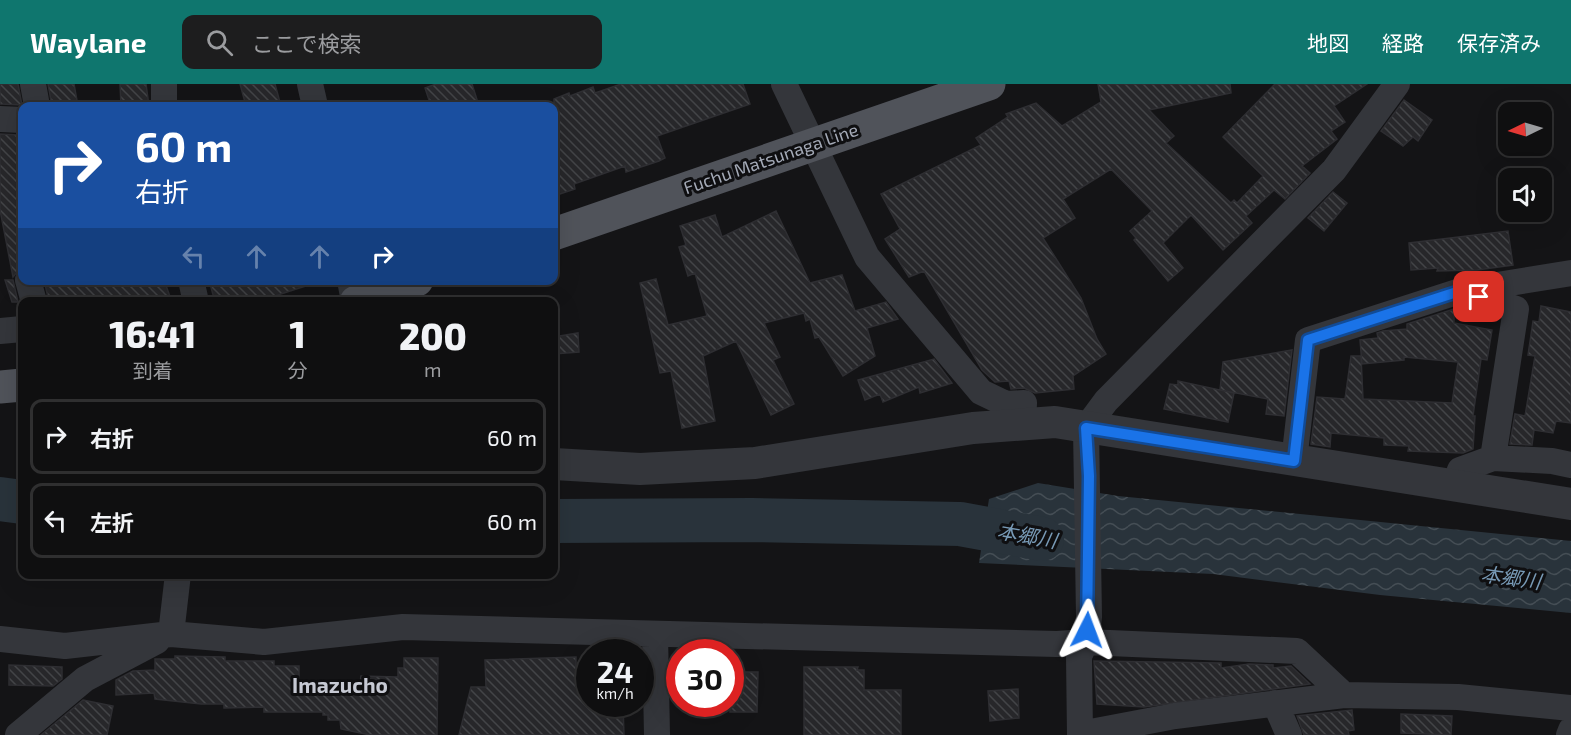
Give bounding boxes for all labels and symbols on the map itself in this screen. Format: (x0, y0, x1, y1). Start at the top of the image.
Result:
north arrow (1498, 102, 1552, 156)
street label: Fuchu Matsunaga Line (680, 118, 861, 198)
pin (1453, 271, 1504, 322)
water label: 本郷川 (996, 518, 1061, 552)
water label: 本郷川 (1480, 561, 1544, 593)
position arrow (1055, 598, 1119, 662)
speed limit sign: 30 (666, 639, 744, 717)
district label: Imazucho (292, 672, 388, 697)

